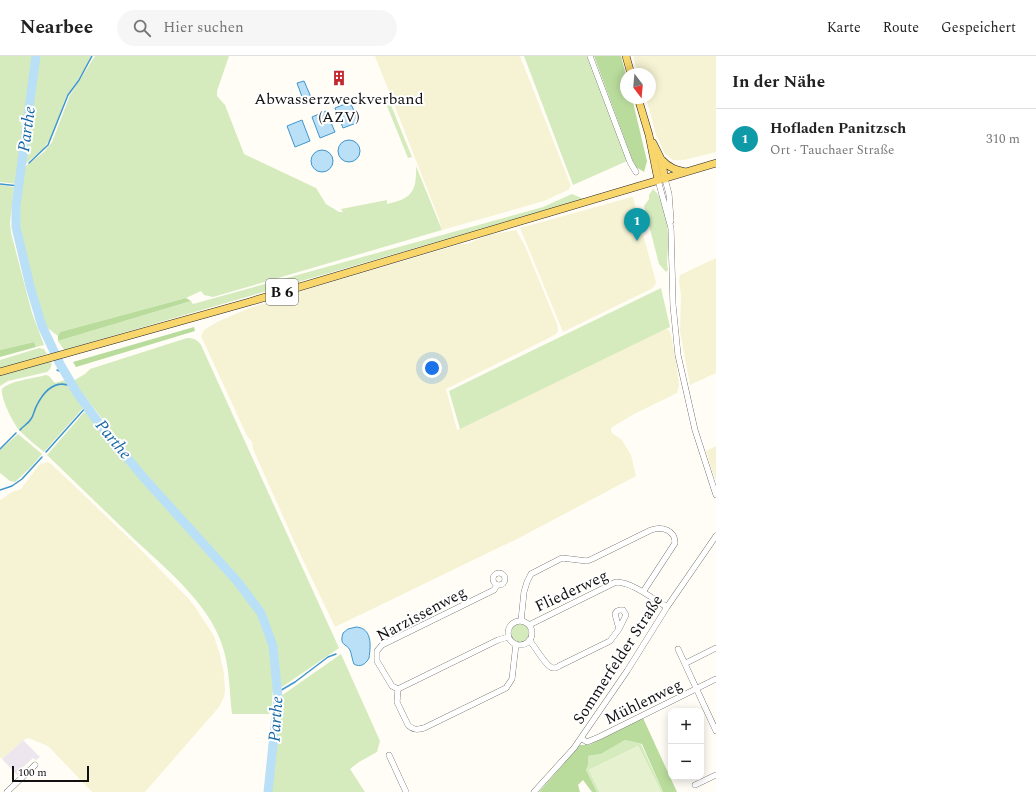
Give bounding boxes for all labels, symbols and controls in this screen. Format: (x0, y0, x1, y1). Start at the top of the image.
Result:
search box (117, 10, 397, 46)
text: Nearbee (20, 13, 93, 42)
text: Hier suchen (163, 16, 244, 39)
icon: search (131, 17, 153, 39)
text: Karte (827, 17, 861, 38)
text: Route (883, 17, 919, 38)
text: Gespeichert (941, 17, 1016, 38)
north arrow (620, 68, 656, 104)
building icon: Abwasserzweckverband (AZV) (330, 69, 348, 87)
text: In der Nähe (732, 69, 825, 95)
place label: Abwasserzweckverband (AZV) (254, 87, 424, 129)
water label: Parthe (11, 105, 43, 154)
text: Hofladen Panitzsch (770, 117, 906, 140)
text: 1 (741, 129, 749, 149)
text: 310 m (986, 129, 1020, 149)
text: Ort · Tauchaer Straße (770, 140, 894, 160)
pin: 1 (624, 208, 650, 241)
road number: B 6 (266, 279, 298, 305)
your location (422, 358, 442, 378)
water label: Parthe (89, 414, 138, 466)
street label: Fliederweg (531, 563, 612, 618)
street label: Narzissenweg (372, 580, 471, 648)
street label: Sommerfelder Straße (567, 590, 669, 729)
street label: Mühlenweg (601, 673, 686, 731)
water label: Parthe (261, 695, 291, 743)
map controls (668, 708, 704, 780)
button: + (668, 708, 704, 744)
button: − (668, 744, 704, 780)
scale bar (12, 764, 89, 783)
text: 100 m (18, 764, 47, 781)

